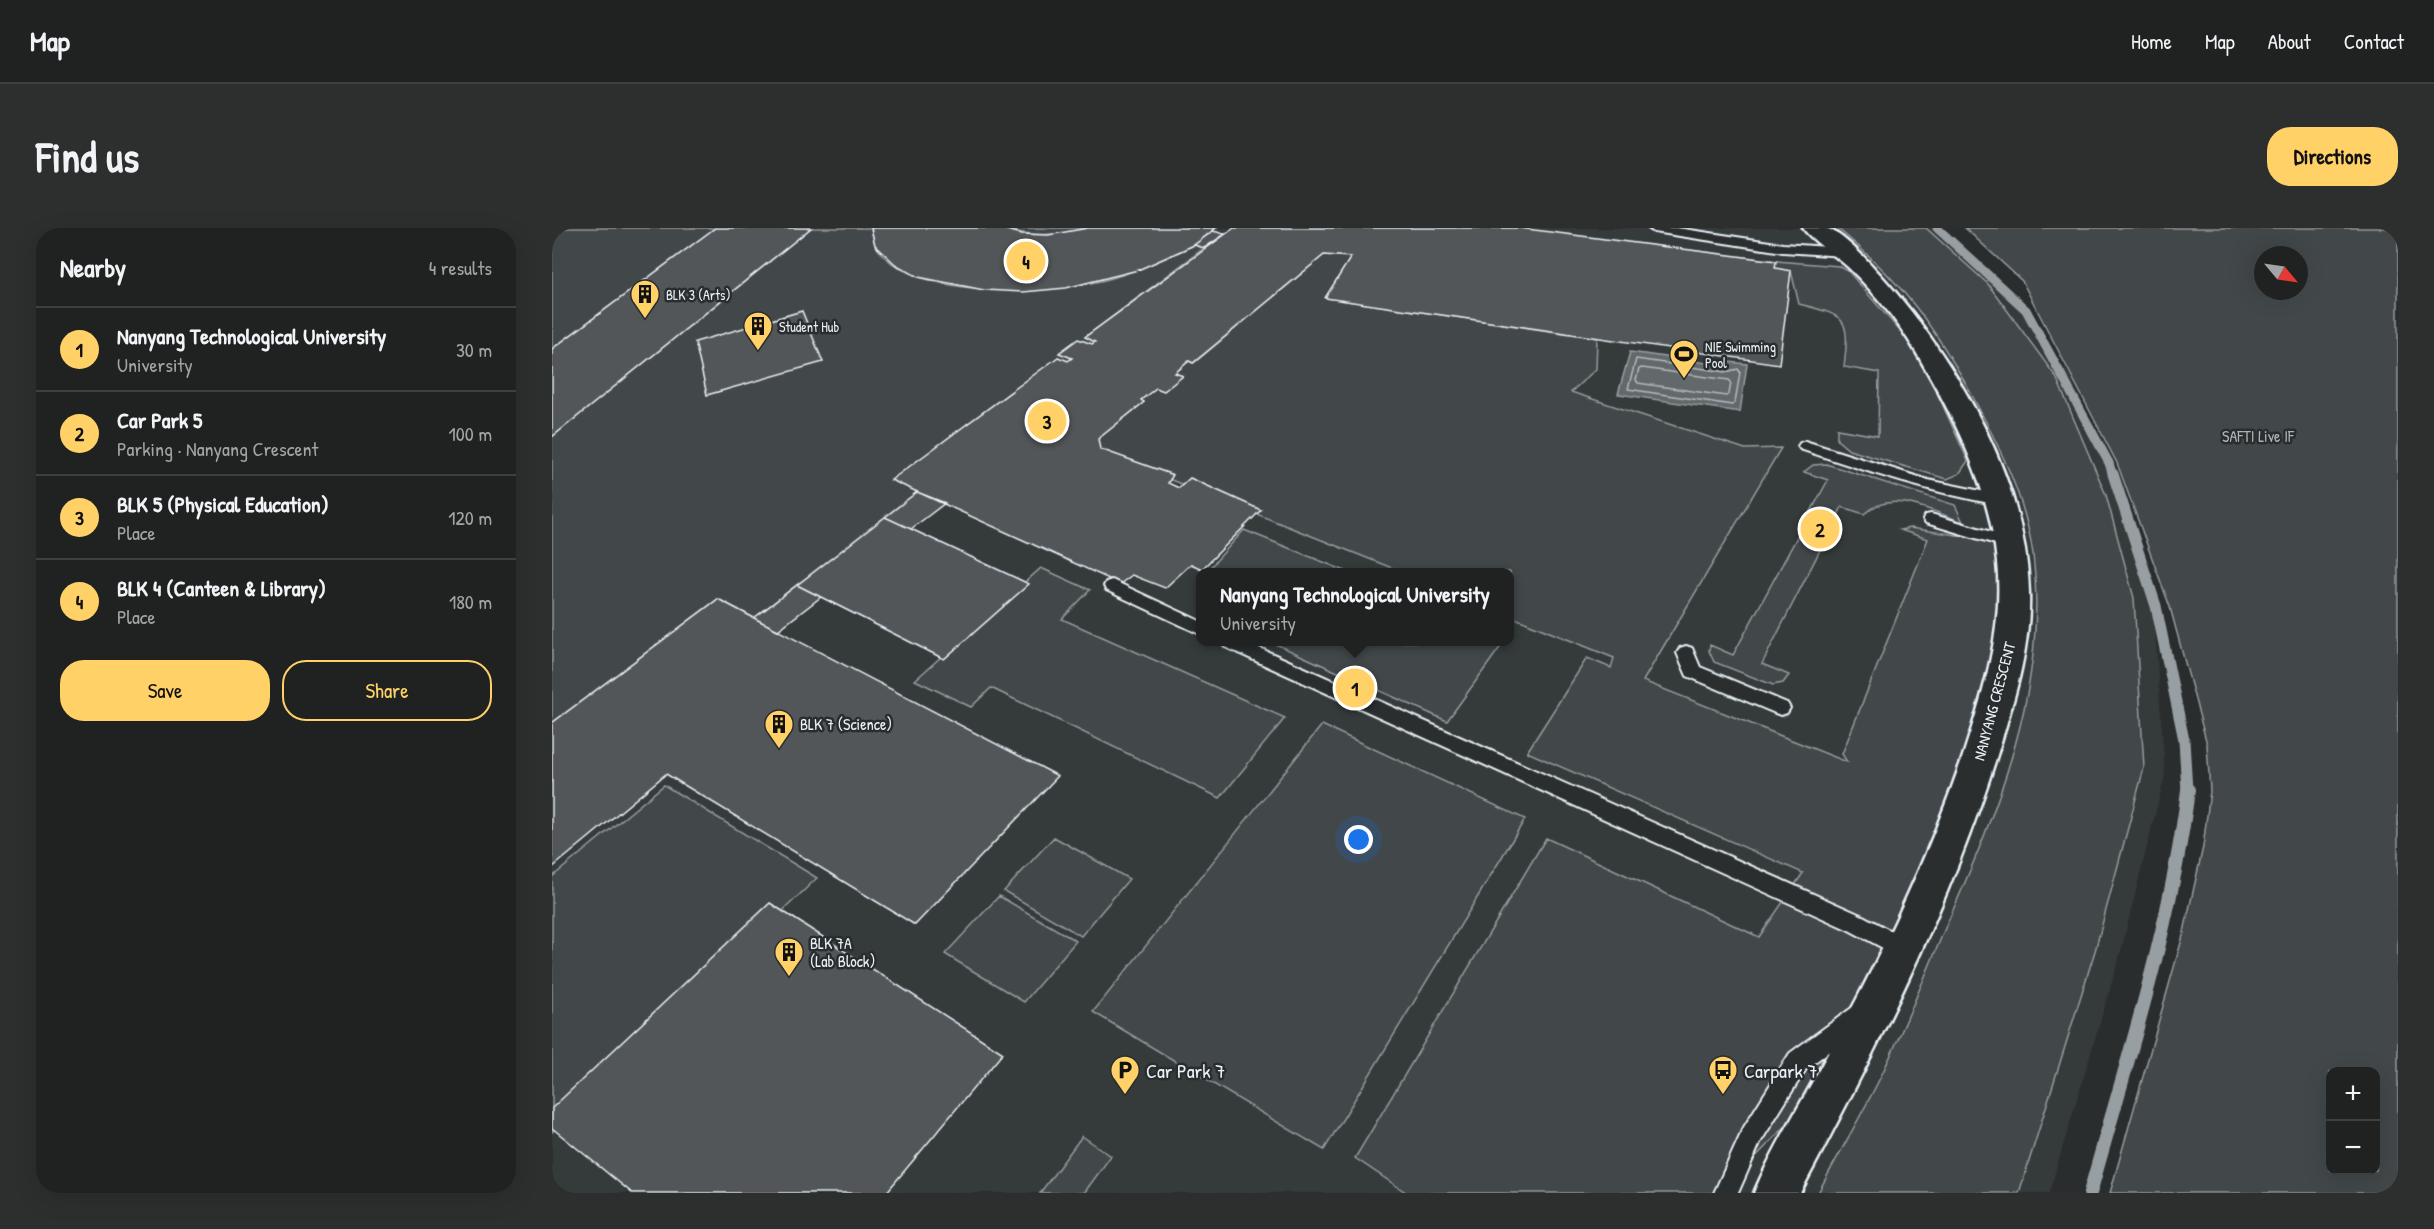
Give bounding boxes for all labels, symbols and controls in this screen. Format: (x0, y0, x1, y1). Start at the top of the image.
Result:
text: Map (30, 22, 70, 60)
text: Home (2131, 27, 2172, 56)
text: Map (2205, 27, 2235, 56)
text: About (2268, 27, 2311, 56)
text: Contact (2344, 27, 2404, 56)
button: Directions (2267, 127, 2398, 186)
text: Find us (36, 128, 139, 185)
pin: 4 (1006, 238, 1046, 284)
north arrow (2254, 246, 2308, 300)
text: Nearby (60, 250, 126, 285)
text: 4 results (429, 254, 492, 281)
building icon: BLK 3 (Arts) (629, 278, 661, 320)
place label: BLK 3 (Arts) (666, 285, 731, 304)
building icon: Student Hub (742, 310, 774, 352)
place label: Student Hub (779, 317, 839, 336)
text: Nanyang Technological University (117, 321, 386, 351)
text: 1 (76, 336, 83, 363)
text: 30 m (456, 336, 492, 363)
place label: NIE Swimming Pool (1705, 337, 1776, 372)
sports icon: NIE Swimming Pool (1668, 338, 1700, 380)
text: University (117, 351, 193, 378)
pin: 3 (1028, 398, 1066, 444)
text: Car Park 5 (117, 405, 202, 435)
text: 2 (75, 420, 84, 447)
text: 100 m (449, 420, 492, 447)
park label: SAFTI Live IF (2222, 425, 2295, 447)
text: Parking · Nanyang Crescent (117, 435, 318, 462)
text: BLK 5 (Physical Education) (117, 489, 329, 519)
text: 3 (75, 504, 84, 531)
text: 120 m (448, 504, 492, 531)
pin: 2 (1800, 506, 1840, 552)
text: Place (117, 519, 156, 546)
popup (1196, 568, 1514, 646)
text: BLK 4 (Canteen & Library) (117, 573, 326, 603)
text: Nanyang Technological University (1220, 579, 1490, 609)
text: 4 (76, 588, 83, 615)
text: 180 m (449, 588, 492, 615)
text: Place (117, 603, 156, 630)
text: University (1220, 609, 1296, 636)
street label: NANYANG CRESCENT (1968, 639, 2021, 763)
button: Save (60, 660, 270, 721)
button: Share (282, 660, 492, 721)
pin: 1 (1336, 666, 1374, 710)
building icon: BLK 7 (Science) (763, 708, 795, 750)
place label: BLK 7 (Science) (800, 713, 892, 735)
your location (1344, 825, 1373, 854)
place label: BLK 7A (Lab Block) (810, 932, 875, 972)
building icon: BLK 7A (Lab Block) (773, 936, 805, 978)
parking icon: Car Park 7 (1109, 1054, 1141, 1096)
bus stop icon: Carpark 7 (1707, 1054, 1739, 1096)
place label: Car Park 7 (1146, 1057, 1225, 1084)
place label: Carpark 7 (1744, 1057, 1818, 1084)
map controls (2326, 1067, 2380, 1175)
button: + (2326, 1067, 2380, 1121)
button: − (2326, 1121, 2380, 1175)

